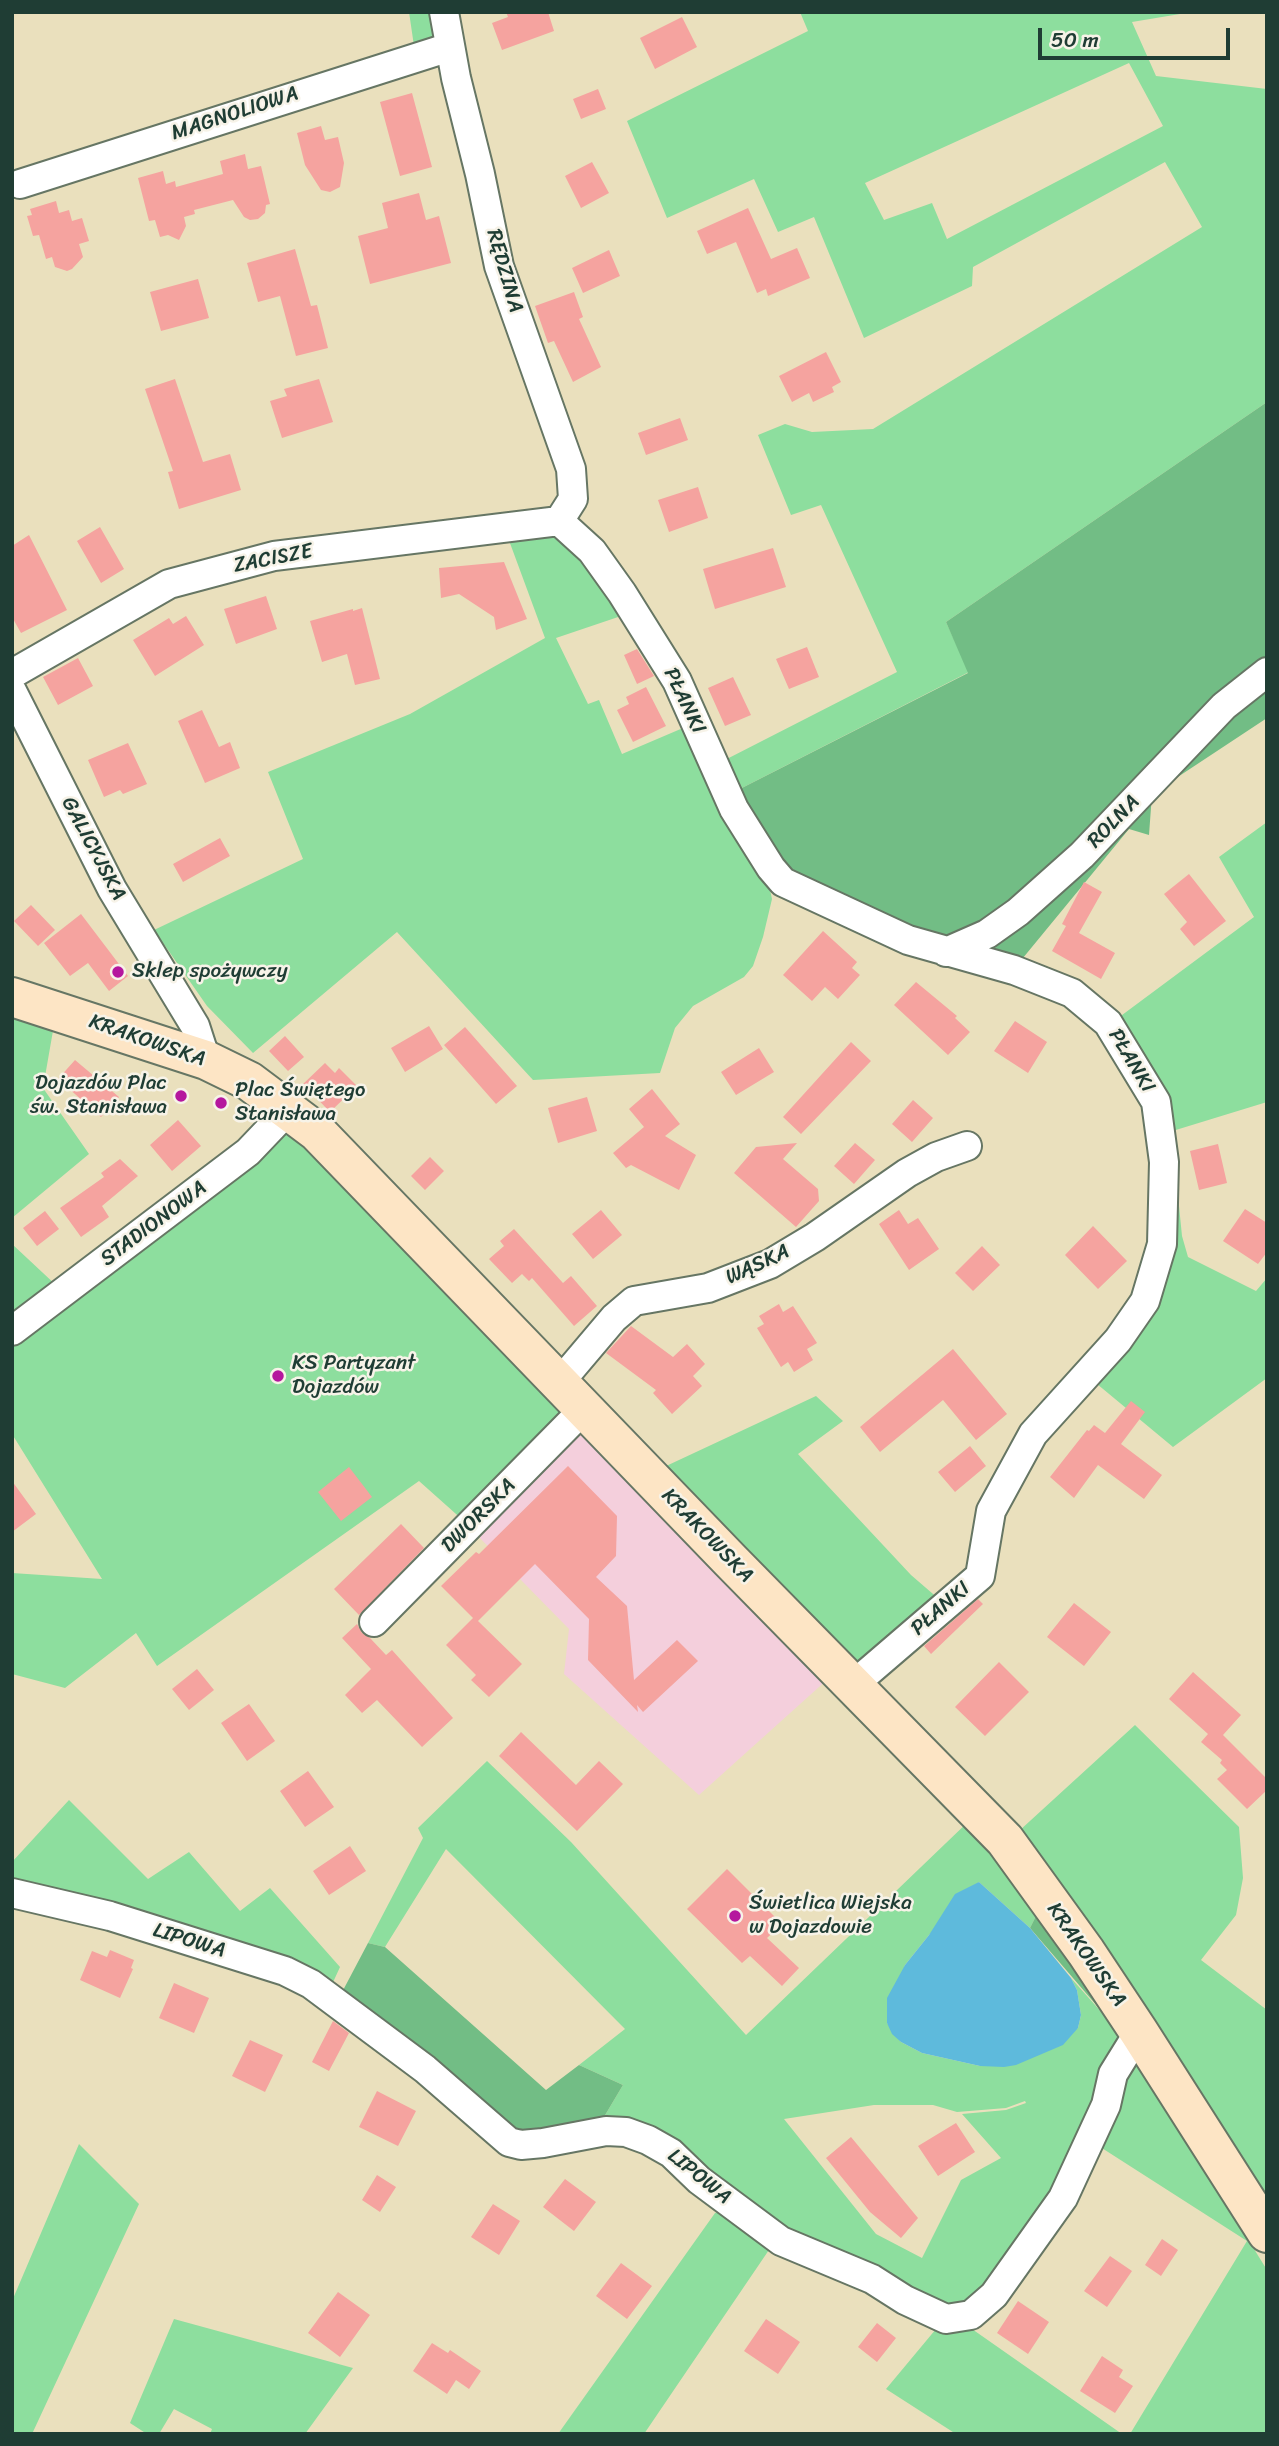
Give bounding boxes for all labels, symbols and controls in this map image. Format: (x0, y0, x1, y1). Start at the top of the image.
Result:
scale bar (1041, 14, 1234, 58)
text: 50 m (1051, 21, 1099, 59)
street label: MAGNOLIOWA (168, 82, 302, 146)
street label: RĘDZINA (480, 226, 528, 316)
street label: ZACISZE (231, 539, 315, 579)
street label: PŁANKI (657, 664, 711, 738)
street label: ROLNA (1083, 790, 1145, 854)
street label: GALICYJSKA (55, 793, 131, 905)
place label: Sklep spożywczy (132, 959, 288, 985)
marker: Sklep spożywczy (110, 964, 126, 980)
street label: KRAKOWSKA (86, 1009, 208, 1073)
street label: PŁANKI (1102, 1024, 1160, 1098)
place label: Dojazdów Plac św. Stanisława (30, 1071, 167, 1121)
place label: Plac Świętego Stanisława (235, 1078, 365, 1128)
marker: Dojazdów Plac św. Stanisława (173, 1088, 189, 1104)
marker: Plac Świętego Stanisława (213, 1095, 229, 1111)
street label: STADIONOWA (96, 1176, 212, 1272)
street label: WĄSKA (722, 1239, 794, 1291)
place label: KS Partyzant Dojazdów (292, 1351, 416, 1401)
marker: KS Partyzant Dojazdów (270, 1368, 286, 1384)
street label: DWORSKA (437, 1474, 521, 1558)
street label: KRAKOWSKA (656, 1484, 758, 1588)
street label: PŁANKI (906, 1576, 976, 1642)
place label: Świetlica Wiejska w Dojazdowie (749, 1891, 912, 1941)
street label: KRAKOWSKA (1041, 1898, 1131, 2012)
marker: Świetlica Wiejska w Dojazdowie (727, 1908, 743, 1924)
street label: LIPOWA (150, 1918, 228, 1964)
street label: LIPOWA (662, 2144, 736, 2210)

